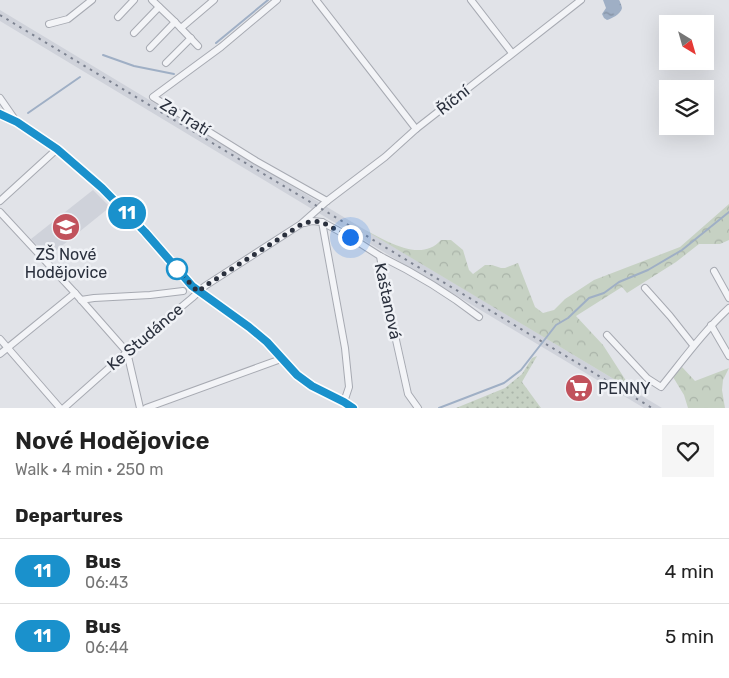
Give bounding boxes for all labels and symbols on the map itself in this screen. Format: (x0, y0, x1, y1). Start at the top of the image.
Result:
north arrow (659, 15, 714, 70)
street label: Říční (433, 81, 474, 119)
street label: Za Tratí (157, 94, 214, 140)
line badge: 11 (104, 197, 150, 229)
school or university icon: ZŠ Nové Hodějovice (51, 212, 81, 242)
your location (338, 225, 363, 250)
place label: ZŠ Nové Hodějovice (25, 244, 107, 282)
unlabelled marker (166, 258, 188, 280)
street label: Kaštanová (371, 261, 405, 341)
street label: Ke Studánce (103, 300, 187, 374)
supermarket icon: PENNY (564, 373, 594, 403)
place label: PENNY (598, 379, 651, 398)

